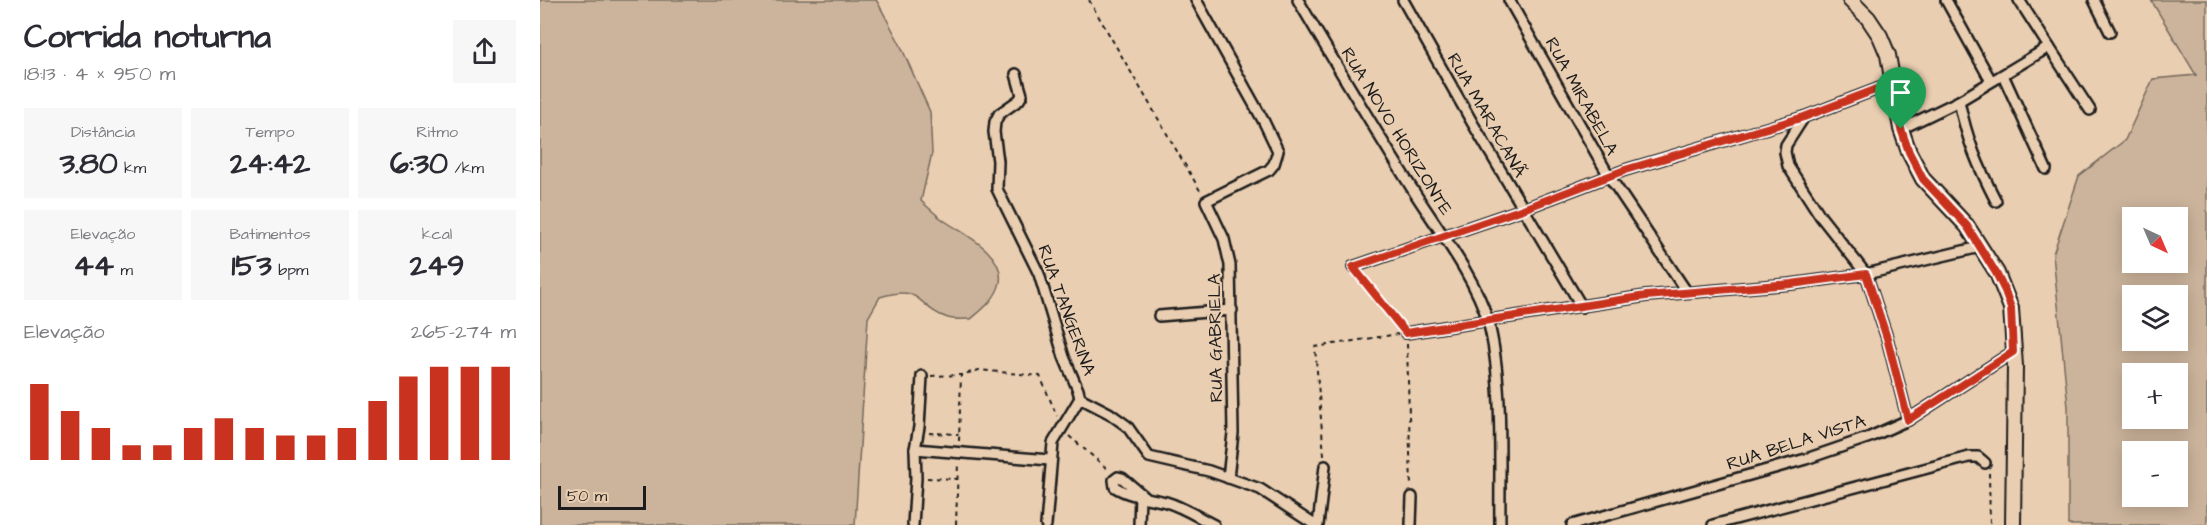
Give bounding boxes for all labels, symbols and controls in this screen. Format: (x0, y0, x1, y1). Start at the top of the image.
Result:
text: Corrida noturna (24, 14, 271, 60)
button: share (453, 20, 516, 83)
street label: RUA MIRABELA (1539, 33, 1624, 160)
street label: RUA NOVO HORIZONTE (1335, 43, 1459, 220)
street label: RUA MARACANÃ (1441, 49, 1533, 182)
text: 18:13 · 4 × 950 m (24, 60, 175, 88)
pin (1875, 67, 1926, 129)
icon: arrive (1884, 76, 1917, 109)
text: Distância (71, 121, 135, 143)
text: Tempo (246, 121, 294, 143)
text: Ritmo (416, 121, 458, 143)
text: 3.80 (60, 143, 118, 185)
text: 24:42 (230, 143, 310, 185)
text: 6:30 (390, 143, 448, 185)
text: km (118, 157, 146, 179)
text: /km (448, 157, 484, 179)
north arrow (2122, 207, 2188, 273)
map controls (2122, 207, 2188, 507)
text: Elevação (71, 223, 135, 245)
text: Batimentos (229, 223, 311, 245)
text: kcal (422, 223, 452, 245)
street label: RUA TANGERINA (1031, 241, 1102, 379)
text: 44 (73, 245, 114, 287)
text: 153 (231, 245, 272, 287)
text: 249 (410, 245, 464, 287)
text: m (114, 259, 133, 281)
text: bpm (272, 259, 309, 281)
street label: RUA GABRIELA (1202, 273, 1229, 403)
button: layers (2122, 285, 2188, 351)
text: Elevação (24, 318, 104, 346)
text: 265–274 m (411, 318, 516, 346)
button: + (2122, 363, 2188, 429)
street label: RUA BELA VISTA (1724, 408, 1869, 477)
button: − (2122, 441, 2188, 507)
scale bar (558, 483, 646, 510)
text: 50 m (567, 485, 607, 507)

